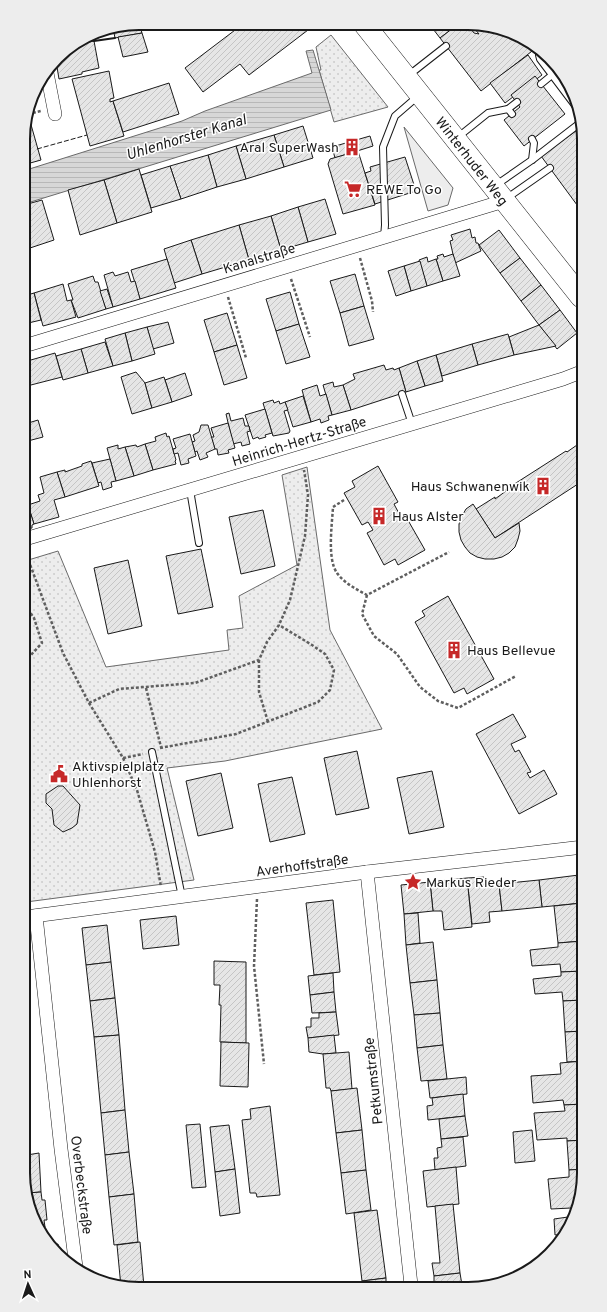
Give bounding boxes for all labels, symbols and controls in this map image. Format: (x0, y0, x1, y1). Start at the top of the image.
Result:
water label: Uhlenhorster Kanal (124, 111, 250, 166)
street label: Winterhuder Weg (431, 114, 511, 210)
building icon: Aral SuperWash (342, 137, 362, 157)
place label: Aral SuperWash (239, 140, 339, 157)
supermarket icon: REWE To Go (343, 179, 363, 199)
place label: REWE To Go (366, 182, 442, 199)
street label: Kanalstraße (221, 240, 298, 278)
street label: Heinrich-Hertz-Straße (230, 414, 369, 471)
building icon: Haus Schwanenwik (533, 476, 553, 496)
place label: Haus Schwanenwik (411, 479, 530, 496)
building icon: Haus Alster (369, 506, 389, 526)
place label: Haus Alster (392, 509, 464, 526)
building icon: Haus Bellevue (444, 640, 464, 660)
place label: Haus Bellevue (467, 643, 555, 660)
place label: Aktivspielplatz Uhlenhorst (72, 759, 164, 792)
public building icon: Aktivspielplatz Uhlenhorst (49, 764, 69, 784)
street label: Averhoffstraße (255, 852, 350, 881)
place icon: Markus Rieder (403, 872, 423, 892)
place label: Markus Rieder (426, 875, 517, 892)
street label: Petkumstraße (361, 1037, 388, 1125)
street label: Overbeckstraße (66, 1135, 95, 1235)
north arrow (8, 1264, 48, 1304)
text: N (23, 1268, 32, 1282)

